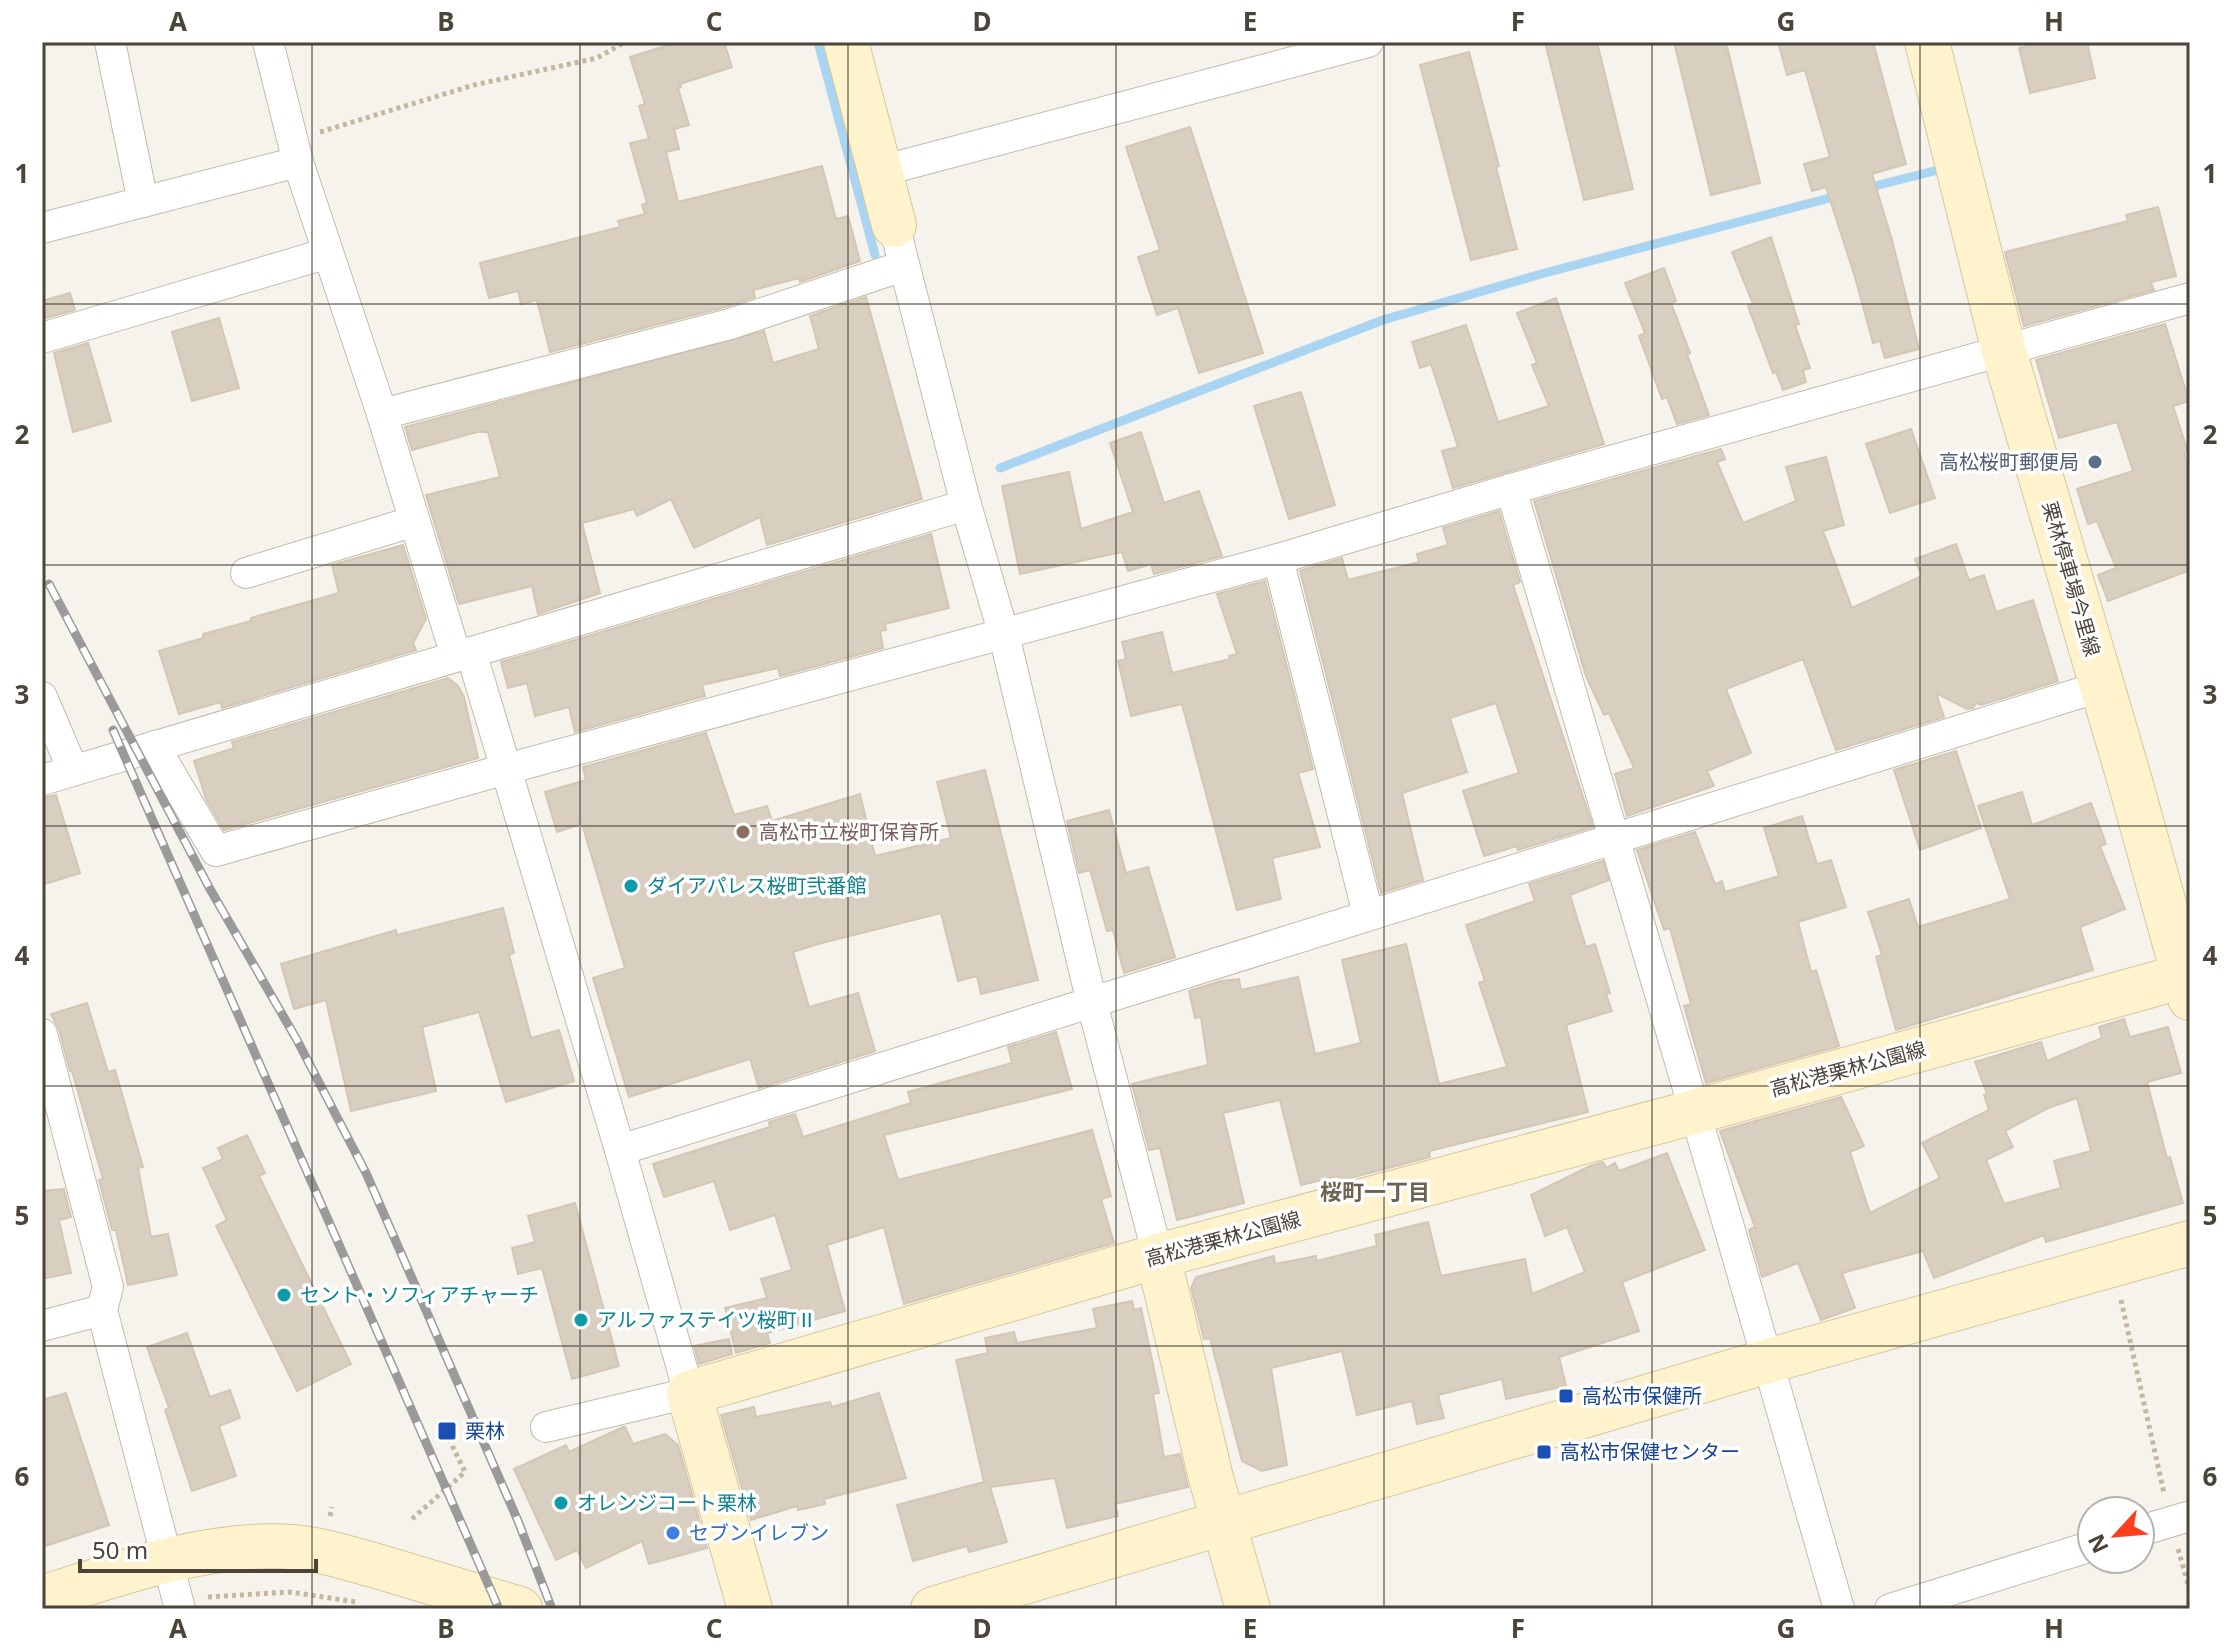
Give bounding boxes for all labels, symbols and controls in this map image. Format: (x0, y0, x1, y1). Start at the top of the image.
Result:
text: A (169, 3, 187, 39)
text: B (437, 3, 455, 39)
text: C (706, 3, 722, 39)
text: D (972, 3, 992, 39)
text: E (1243, 3, 1257, 39)
text: F (1511, 3, 1525, 39)
text: G (1777, 3, 1795, 39)
text: H (2044, 3, 2064, 39)
text: 1 (15, 155, 29, 191)
text: 1 (2203, 155, 2217, 191)
text: 2 (15, 416, 30, 452)
text: 2 (2203, 416, 2218, 452)
place label: 高松桜町郵便局 (1939, 448, 2079, 475)
marker: 高松桜町郵便局 (2086, 453, 2104, 471)
street label: 栗林停車場今里線 (2036, 498, 2107, 659)
text: 3 (15, 676, 29, 712)
text: 3 (2203, 676, 2217, 712)
place label: 高松市立桜町保育所 (759, 818, 939, 845)
marker: 高松市立桜町保育所 (734, 823, 752, 841)
place label: ダイアパレス桜町弐番館 (647, 872, 867, 899)
marker: ダイアパレス桜町弐番館 (622, 877, 640, 895)
text: 4 (15, 937, 30, 973)
text: 4 (2203, 937, 2218, 973)
street label: 高松港栗林公園線 (1767, 1035, 1929, 1102)
district label: 桜町一丁目 (1320, 1176, 1430, 1206)
text: 5 (15, 1197, 29, 1233)
text: 5 (2203, 1197, 2217, 1233)
street label: 高松港栗林公園線 (1142, 1205, 1304, 1272)
place label: セント・ソフィアチャーチ (300, 1281, 539, 1308)
marker: セント・ソフィアチャーチ (275, 1286, 293, 1304)
place label: アルファステイツ桜町Ⅱ (597, 1306, 817, 1333)
marker: アルファステイツ桜町Ⅱ (572, 1311, 590, 1329)
place label: 高松市保健所 (1582, 1382, 1702, 1409)
marker: 高松市保健所 (1557, 1387, 1575, 1405)
place label: 栗林 (465, 1417, 505, 1444)
marker: 栗林 (436, 1420, 458, 1442)
place label: 高松市保健センター (1560, 1438, 1740, 1465)
marker: 高松市保健センター (1535, 1443, 1553, 1461)
text: 6 (15, 1458, 30, 1494)
text: 6 (2203, 1458, 2218, 1494)
place label: オレンジコート栗林 (577, 1489, 757, 1516)
marker: オレンジコート栗林 (552, 1494, 570, 1512)
north arrow (2076, 1495, 2156, 1575)
place label: セブンイレブン (689, 1519, 829, 1546)
scale bar (80, 1523, 316, 1573)
marker: セブンイレブン (664, 1524, 682, 1542)
text: N (2080, 1530, 2115, 1559)
text: 50 m (92, 1533, 148, 1566)
text: A (169, 1610, 187, 1646)
text: B (437, 1610, 455, 1646)
text: C (706, 1610, 722, 1646)
text: D (972, 1610, 992, 1646)
text: E (1243, 1610, 1257, 1646)
text: F (1511, 1610, 1525, 1646)
text: G (1777, 1610, 1795, 1646)
text: H (2044, 1610, 2064, 1646)

